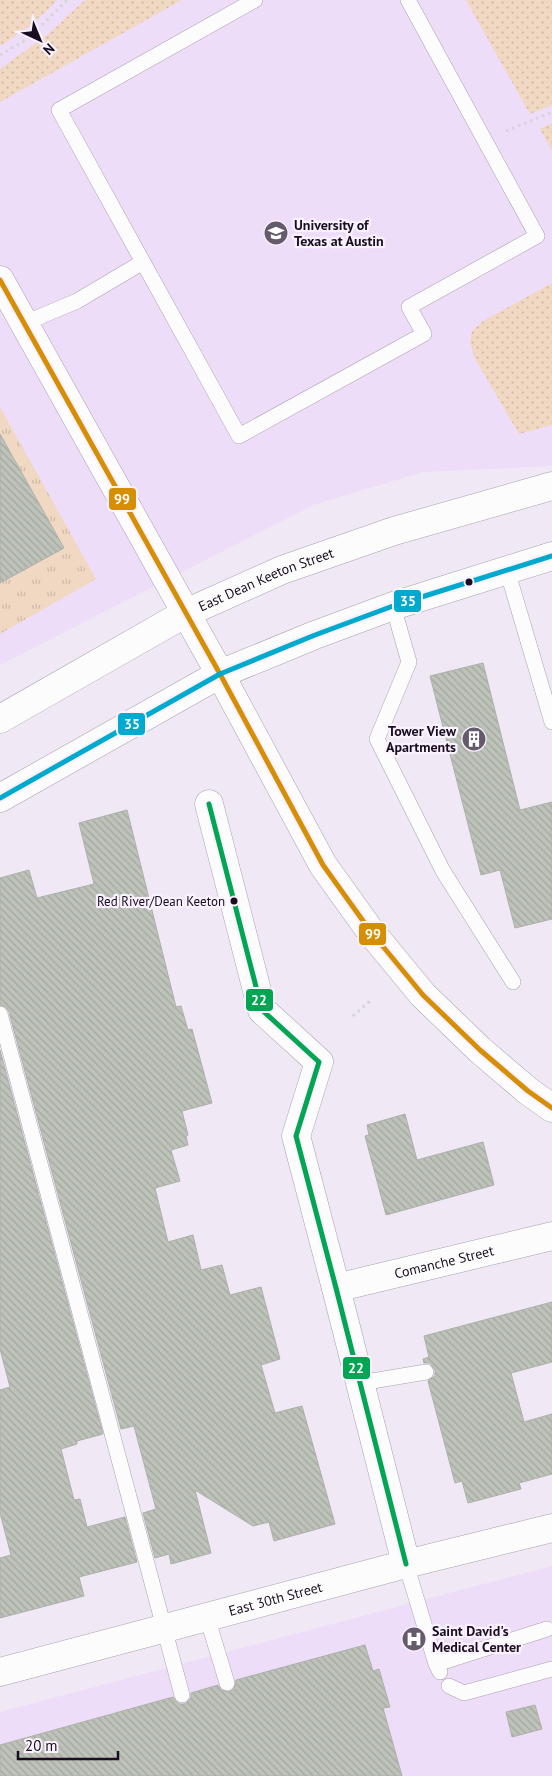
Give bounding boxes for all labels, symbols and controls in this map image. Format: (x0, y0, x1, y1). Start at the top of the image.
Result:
north arrow (15, 15, 65, 65)
text: N (39, 40, 59, 59)
place label: University of Texas at Austin (294, 216, 384, 250)
school or university icon: University of Texas at Austin (263, 220, 289, 246)
line badge: 99 (108, 487, 137, 511)
text: 99 (114, 490, 130, 508)
street label: East Dean Keeton Street (196, 544, 336, 615)
unlabelled marker (464, 577, 474, 587)
line badge: 35 (393, 589, 422, 613)
text: 35 (400, 592, 416, 610)
line badge: 35 (117, 712, 146, 736)
text: 35 (124, 715, 140, 733)
place label: Tower View Apartments (386, 722, 457, 756)
building icon: Tower View Apartments (461, 726, 487, 752)
place label: Red River/Dean Keeton (97, 893, 225, 910)
marker: Red River/Dean Keeton (229, 896, 239, 906)
line badge: 99 (358, 922, 387, 946)
text: 99 (365, 925, 381, 943)
line badge: 22 (245, 988, 274, 1012)
text: 22 (251, 991, 267, 1009)
street label: Comanche Street (392, 1241, 496, 1283)
line badge: 22 (342, 1356, 371, 1380)
text: 22 (348, 1359, 364, 1377)
street label: East 30th Street (227, 1578, 324, 1620)
place label: Saint David's Medical Center (432, 1622, 521, 1656)
hospital icon: Saint David's Medical Center (401, 1626, 427, 1652)
scale bar (18, 1728, 118, 1760)
text: 20 m (25, 1736, 58, 1755)

